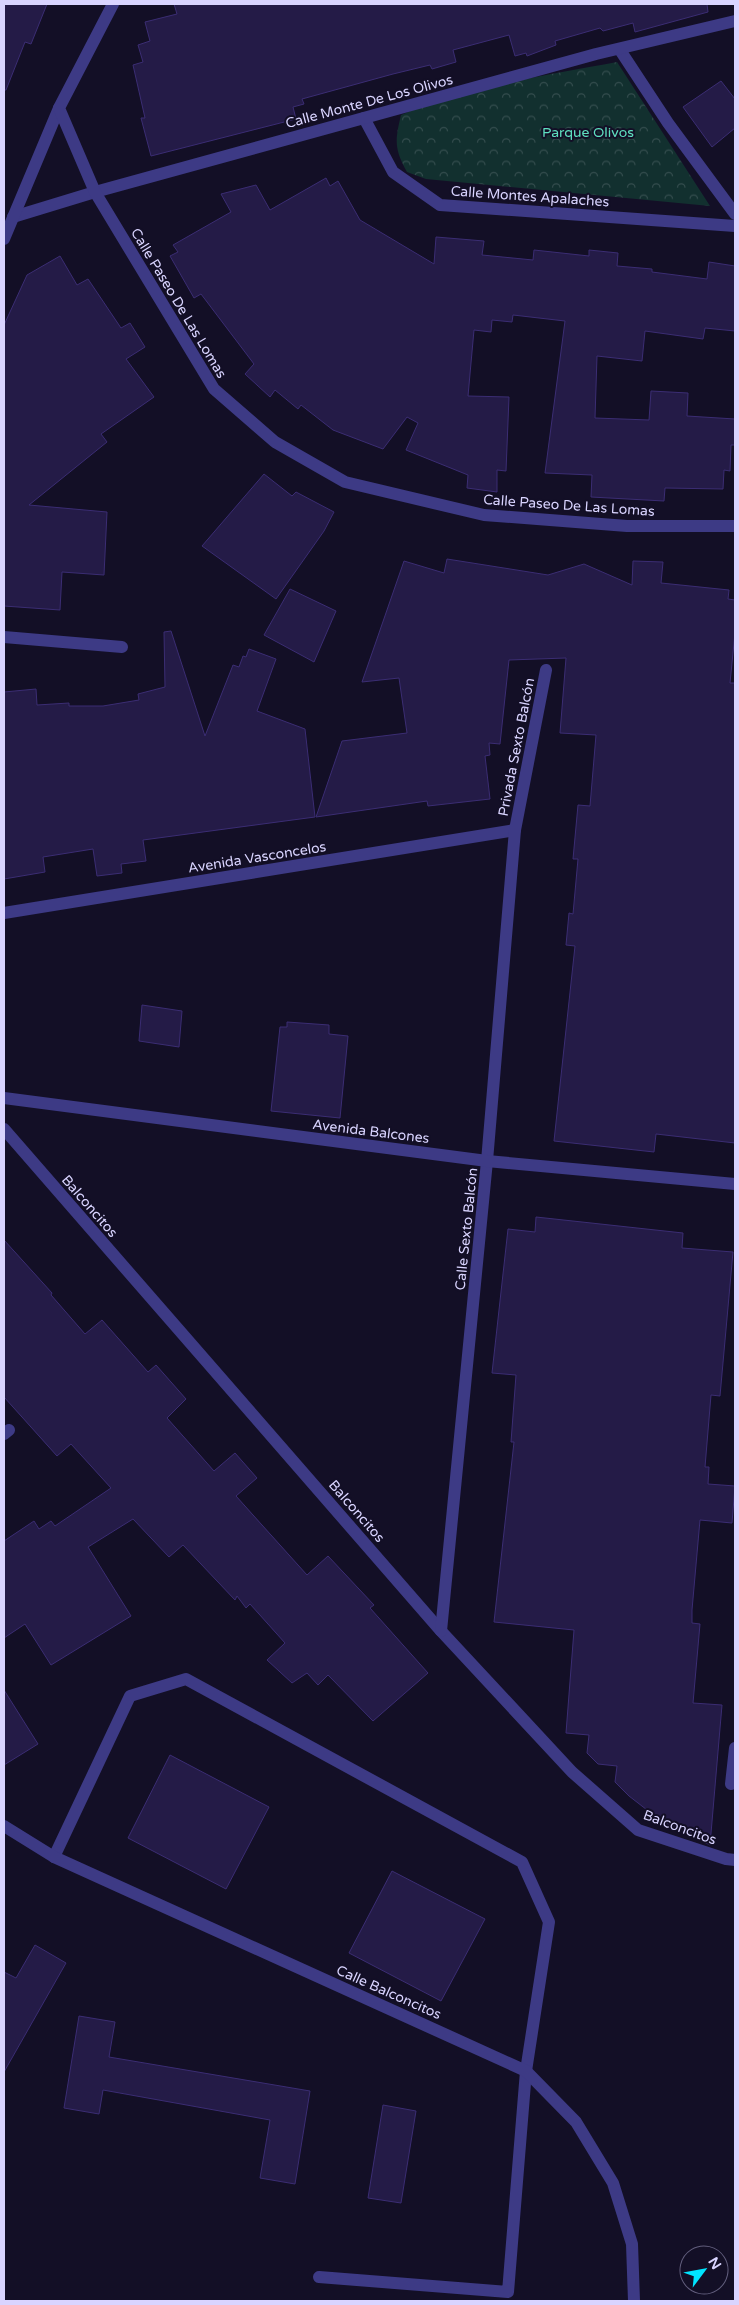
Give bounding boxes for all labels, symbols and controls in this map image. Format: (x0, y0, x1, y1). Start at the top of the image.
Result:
street label: Calle Monte De Los Olivos (284, 71, 455, 132)
park label: Parque Olivos (542, 124, 634, 141)
street label: Calle Montes Apalaches (450, 182, 610, 211)
street label: Calle Paseo De Las Lomas (127, 225, 230, 382)
street label: Calle Paseo De Las Lomas (483, 491, 656, 520)
street label: Privada Sexto Balcón (495, 676, 538, 818)
street label: Avenida Vasconcelos (187, 838, 328, 877)
street label: Avenida Balcones (311, 1116, 431, 1147)
street label: Calle Sexto Balcón (452, 1167, 481, 1291)
street label: Balconcitos (58, 1172, 121, 1241)
street label: Balconcitos (325, 1477, 388, 1546)
street label: Balconcitos (641, 1806, 719, 1849)
street label: Calle Balconcitos (334, 1962, 444, 2023)
north arrow (679, 2245, 729, 2295)
text: N (704, 2254, 725, 2273)

